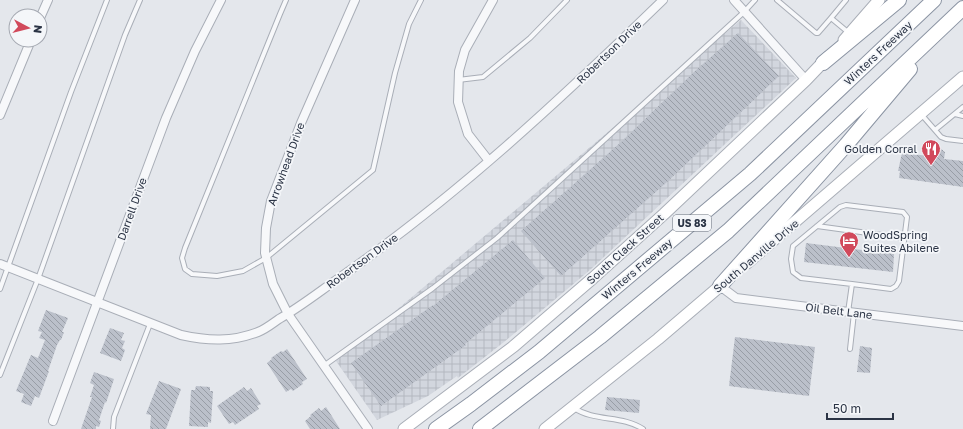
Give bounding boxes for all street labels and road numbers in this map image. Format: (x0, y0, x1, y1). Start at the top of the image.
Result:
street label: Robertson Drive (573, 17, 644, 86)
street label: Winters Freeway (841, 18, 914, 87)
street label: Arrowhead Drive (264, 121, 307, 207)
street label: Darrell Drive (114, 176, 149, 242)
street label: South Clack Street (584, 211, 666, 287)
road number: US 83 (673, 215, 711, 231)
street label: South Danville Drive (710, 216, 801, 295)
street label: Robertson Drive (323, 230, 400, 291)
street label: Winters Freeway (599, 235, 675, 302)
street label: Oil Belt Lane (805, 300, 873, 321)

